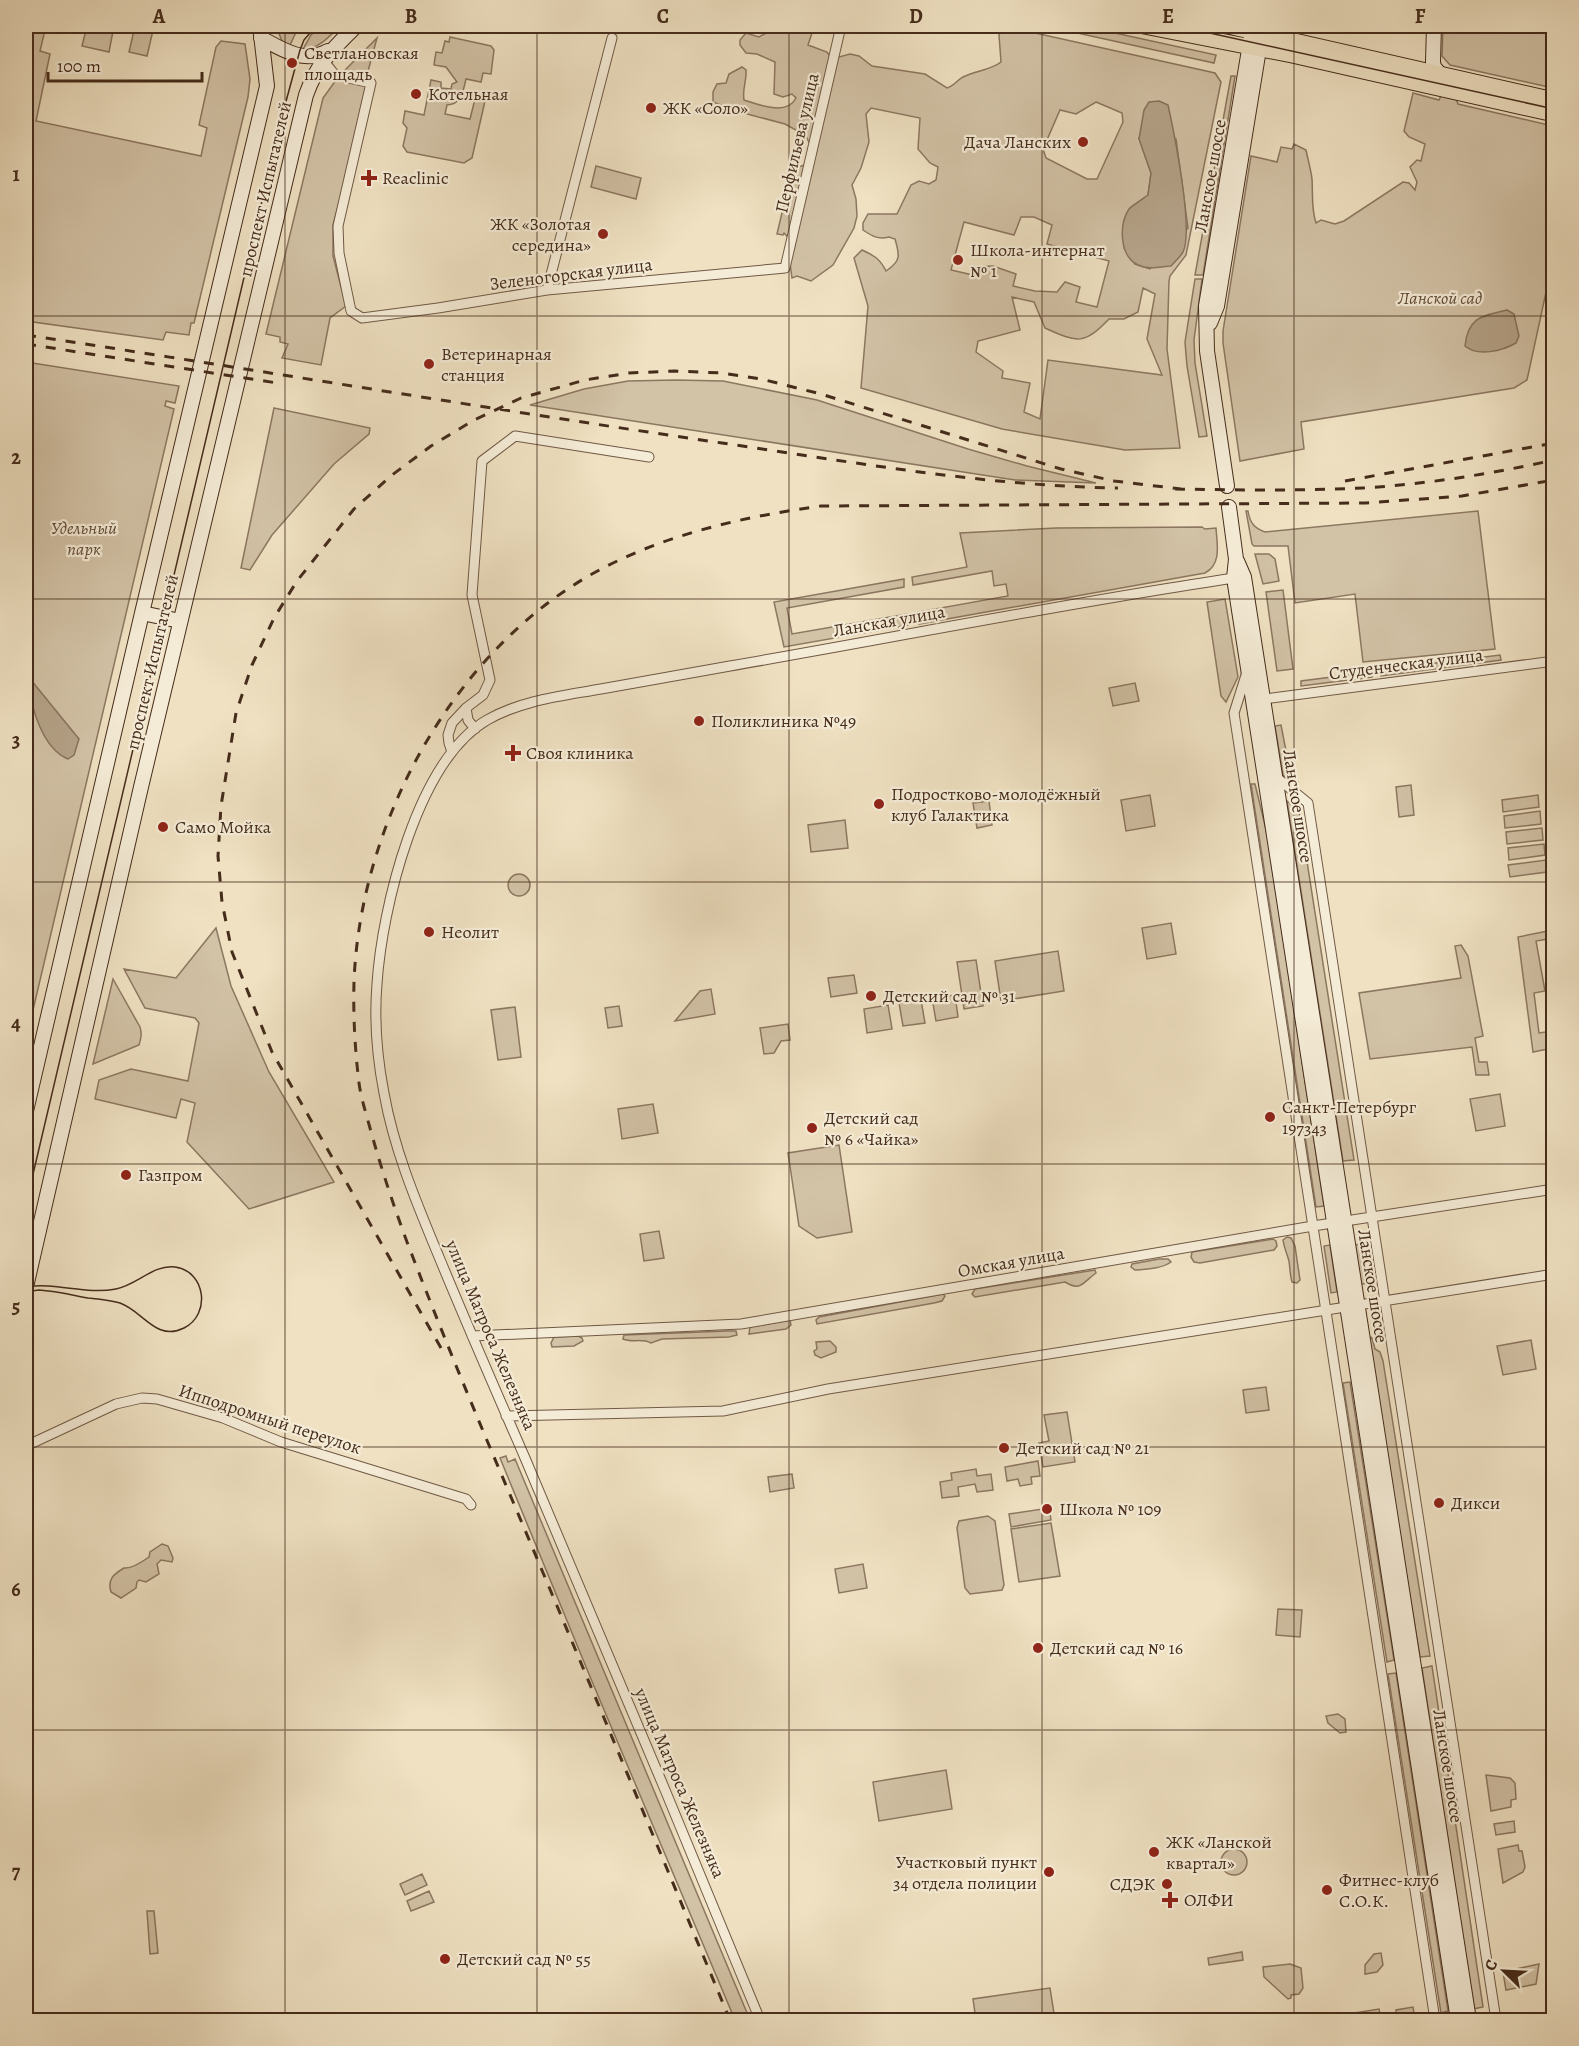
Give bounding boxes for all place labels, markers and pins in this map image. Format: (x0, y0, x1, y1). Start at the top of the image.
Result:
place label: Светлановская площадь (304, 41, 419, 86)
marker: Светлановская площадь (285, 56, 299, 70)
place label: Котельная (428, 82, 509, 106)
marker: Котельная (409, 87, 423, 101)
place label: ЖК «Соло» (663, 96, 748, 120)
marker: ЖК «Соло» (644, 101, 658, 115)
place label: Дача Ланских (964, 130, 1071, 154)
marker: Дача Ланских (1076, 135, 1090, 149)
place label: Reaclinic (382, 166, 449, 190)
marker: Reaclinic (360, 169, 378, 187)
place label: ЖК «Золотая середина» (490, 212, 591, 257)
marker: ЖК «Золотая середина» (596, 227, 610, 241)
place label: Школа-интернат № 1 (970, 238, 1105, 283)
marker: Школа-интернат № 1 (951, 253, 965, 267)
place label: Ветеринарная станция (441, 342, 552, 387)
marker: Ветеринарная станция (422, 357, 436, 371)
place label: Поликлиника №49 (711, 709, 856, 733)
marker: Поликлиника №49 (692, 714, 706, 728)
place label: Своя клиника (526, 741, 634, 765)
marker: Своя клиника (504, 744, 522, 762)
place label: Подростково-молодёжный клуб Галактика (891, 782, 1101, 827)
marker: Подростково-молодёжный клуб Галактика (872, 797, 886, 811)
place label: Само Мойка (175, 815, 272, 839)
marker: Само Мойка (156, 820, 170, 834)
place label: Неолит (441, 920, 499, 944)
marker: Неолит (422, 925, 436, 939)
place label: Детский сад № 31 (883, 984, 1015, 1008)
marker: Детский сад № 31 (864, 989, 878, 1003)
place label: Санкт-Петербург 197343 (1282, 1095, 1417, 1140)
place label: Детский сад № 6 «Чайка» (824, 1106, 919, 1151)
marker: Санкт-Петербург 197343 (1263, 1110, 1277, 1124)
marker: Детский сад № 6 «Чайка» (805, 1121, 819, 1135)
place label: Газпром (138, 1163, 203, 1187)
marker: Газпром (119, 1168, 133, 1182)
place label: Детский сад № 21 (1016, 1436, 1149, 1460)
marker: Детский сад № 21 (997, 1441, 1011, 1455)
place label: Дикси (1451, 1491, 1500, 1515)
marker: Дикси (1432, 1496, 1446, 1510)
place label: Школа № 109 (1059, 1497, 1162, 1521)
marker: Школа № 109 (1040, 1502, 1054, 1516)
place label: Детский сад № 16 (1050, 1636, 1183, 1660)
marker: Детский сад № 16 (1031, 1641, 1045, 1655)
place label: ЖК «Ланской квартал» (1166, 1830, 1272, 1875)
marker: ЖК «Ланской квартал» (1147, 1845, 1161, 1859)
place label: Участковый пункт 34 отдела полиции (893, 1850, 1037, 1895)
marker: Участковый пункт 34 отдела полиции (1042, 1865, 1056, 1879)
place label: Фитнес-клуб С.О.К. (1339, 1868, 1439, 1913)
place label: СДЭК (1110, 1872, 1156, 1896)
marker: СДЭК (1160, 1877, 1174, 1891)
marker: Фитнес-клуб С.О.К. (1320, 1883, 1334, 1897)
place label: ОЛФИ (1184, 1888, 1234, 1912)
marker: ОЛФИ (1161, 1891, 1179, 1909)
place label: Детский сад № 55 (457, 1947, 591, 1971)
marker: Детский сад № 55 (438, 1952, 452, 1966)

